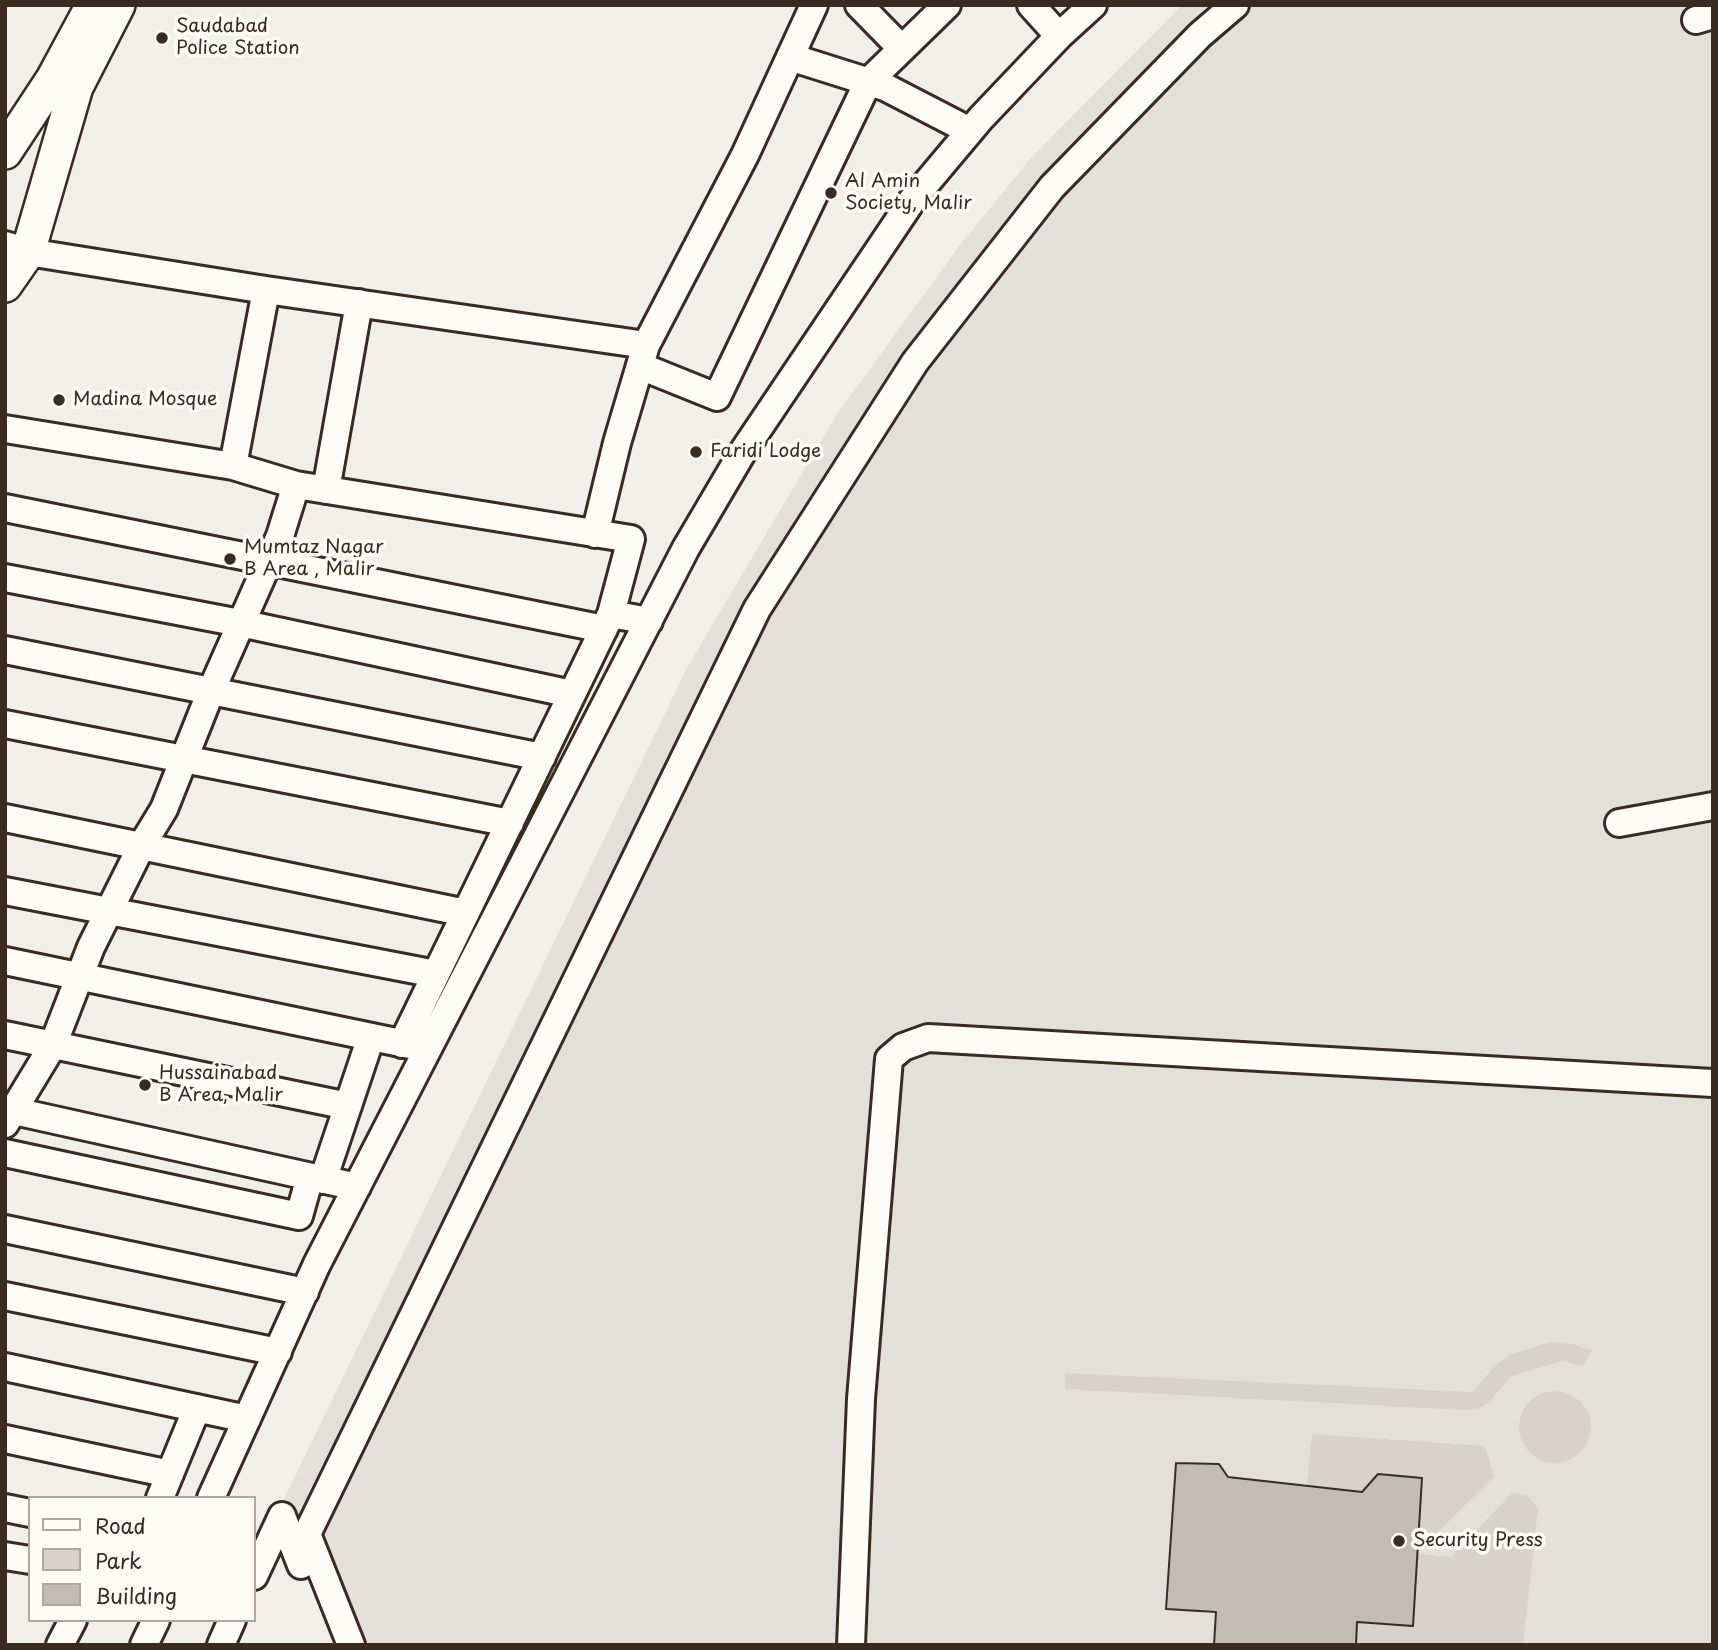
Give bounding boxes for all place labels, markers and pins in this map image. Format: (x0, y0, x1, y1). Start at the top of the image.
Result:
place label: Saudabad Police Station (176, 16, 300, 60)
marker: Saudabad Police Station (154, 30, 170, 46)
place label: Al Amin Society, Malir (845, 171, 972, 215)
marker: Al Amin Society, Malir (823, 185, 839, 201)
place label: Madina Mosque (73, 389, 217, 411)
marker: Madina Mosque (51, 392, 67, 408)
place label: Faridi Lodge (710, 441, 821, 463)
marker: Faridi Lodge (688, 444, 704, 460)
place label: Mumtaz Nagar B Area , Malir (244, 537, 384, 581)
marker: Mumtaz Nagar B Area , Malir (222, 551, 238, 567)
place label: Hussainabad B Area, Malir (159, 1063, 283, 1107)
marker: Hussainabad B Area, Malir (137, 1077, 153, 1093)
place label: Security Press (1413, 1530, 1543, 1552)
marker: Security Press (1391, 1533, 1407, 1549)

